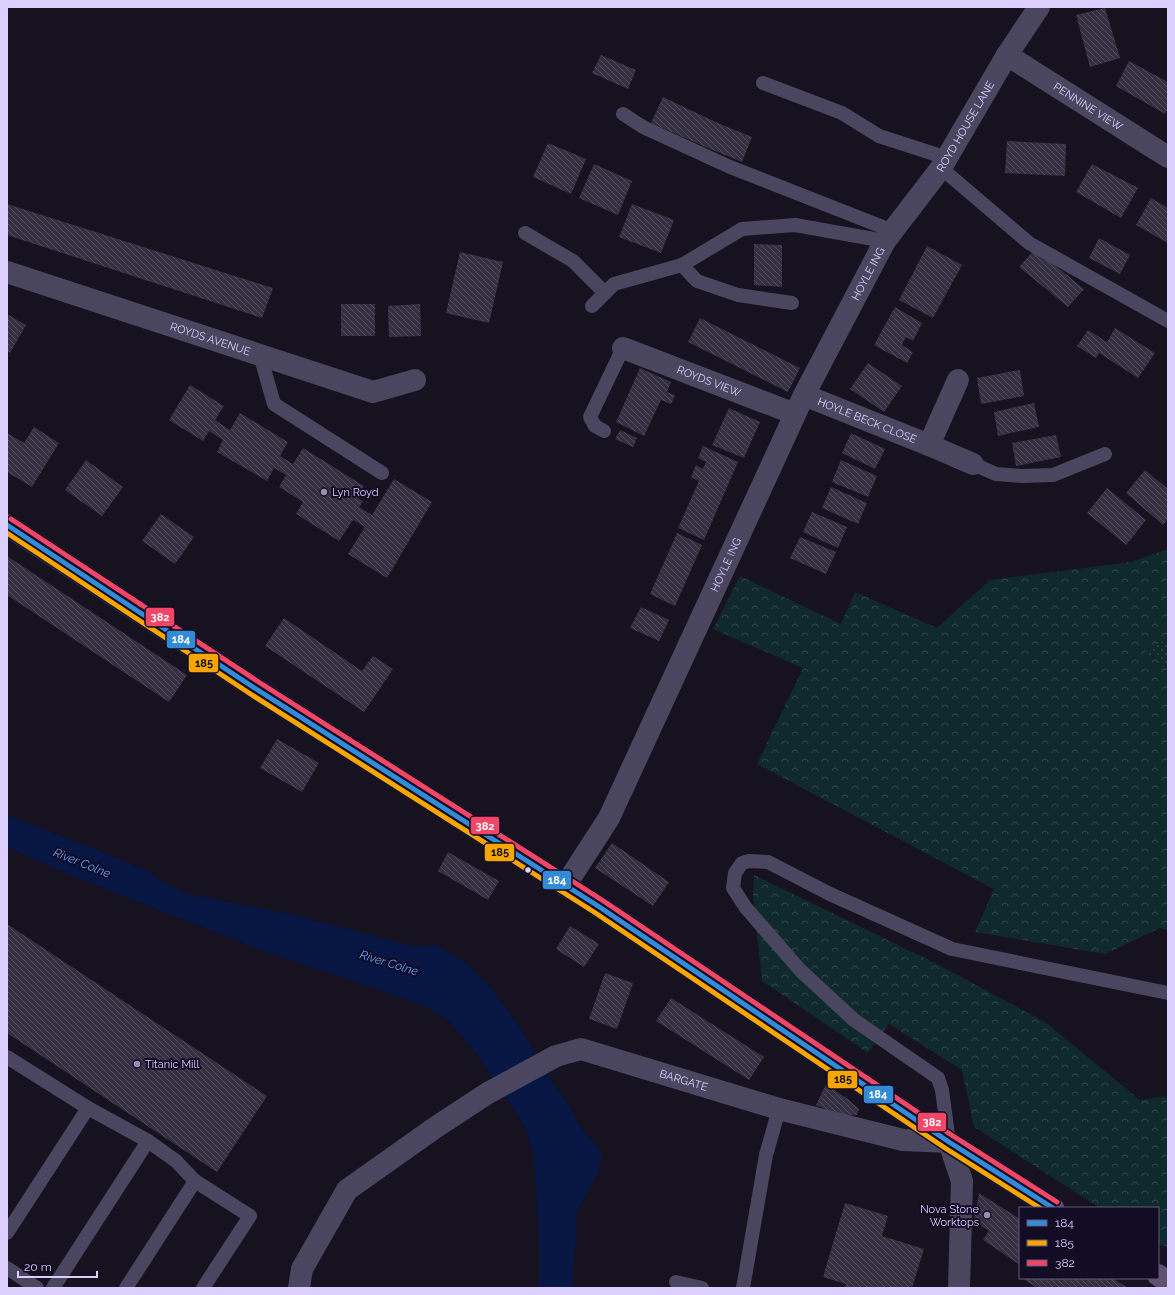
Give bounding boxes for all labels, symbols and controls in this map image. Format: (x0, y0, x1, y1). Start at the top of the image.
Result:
street label: ROYD HOUSE LANE (934, 79, 997, 174)
street label: PENNINE VIEW (1051, 80, 1125, 134)
street label: HOYLE ING (849, 245, 888, 303)
street label: ROYDS AVENUE (168, 320, 252, 358)
street label: ROYDS VIEW (675, 363, 743, 400)
street label: HOYLE BECK CLOSE (816, 395, 919, 446)
place label: Lyn Royd (332, 486, 379, 499)
marker: Lyn Royd (319, 487, 329, 497)
street label: HOYLE ING (708, 536, 744, 594)
line badge: 382 (145, 607, 175, 627)
text: 382 (151, 611, 170, 624)
line badge: 184 (166, 630, 196, 649)
text: 184 (172, 633, 190, 646)
line badge: 185 (188, 653, 219, 673)
text: 185 (195, 657, 213, 670)
line badge: 382 (470, 816, 500, 835)
text: 382 (476, 820, 495, 833)
line badge: 185 (484, 843, 515, 862)
water label: River Colne (51, 845, 113, 881)
text: 185 (491, 846, 509, 859)
unlabelled marker (523, 865, 533, 875)
line badge: 184 (542, 870, 572, 890)
text: 184 (548, 874, 566, 887)
water label: River Colne (358, 948, 420, 979)
place label: Titanic Mill (145, 1058, 199, 1071)
marker: Titanic Mill (132, 1059, 142, 1069)
street label: BARGATE (658, 1067, 710, 1094)
line badge: 185 (827, 1070, 858, 1089)
text: 185 (834, 1073, 852, 1086)
line badge: 184 (863, 1085, 894, 1104)
text: 184 (869, 1088, 887, 1101)
line badge: 382 (917, 1112, 947, 1132)
text: 382 (923, 1116, 942, 1129)
place label: Nova Stone Worktops (920, 1203, 980, 1229)
legend (1019, 1207, 1159, 1279)
marker: Nova Stone Worktops (982, 1210, 992, 1220)
text: 184 (1055, 1216, 1074, 1230)
text: 185 (1055, 1236, 1074, 1250)
scale bar (18, 1253, 97, 1279)
text: 382 (1055, 1256, 1075, 1270)
text: 20 m (24, 1260, 52, 1274)

